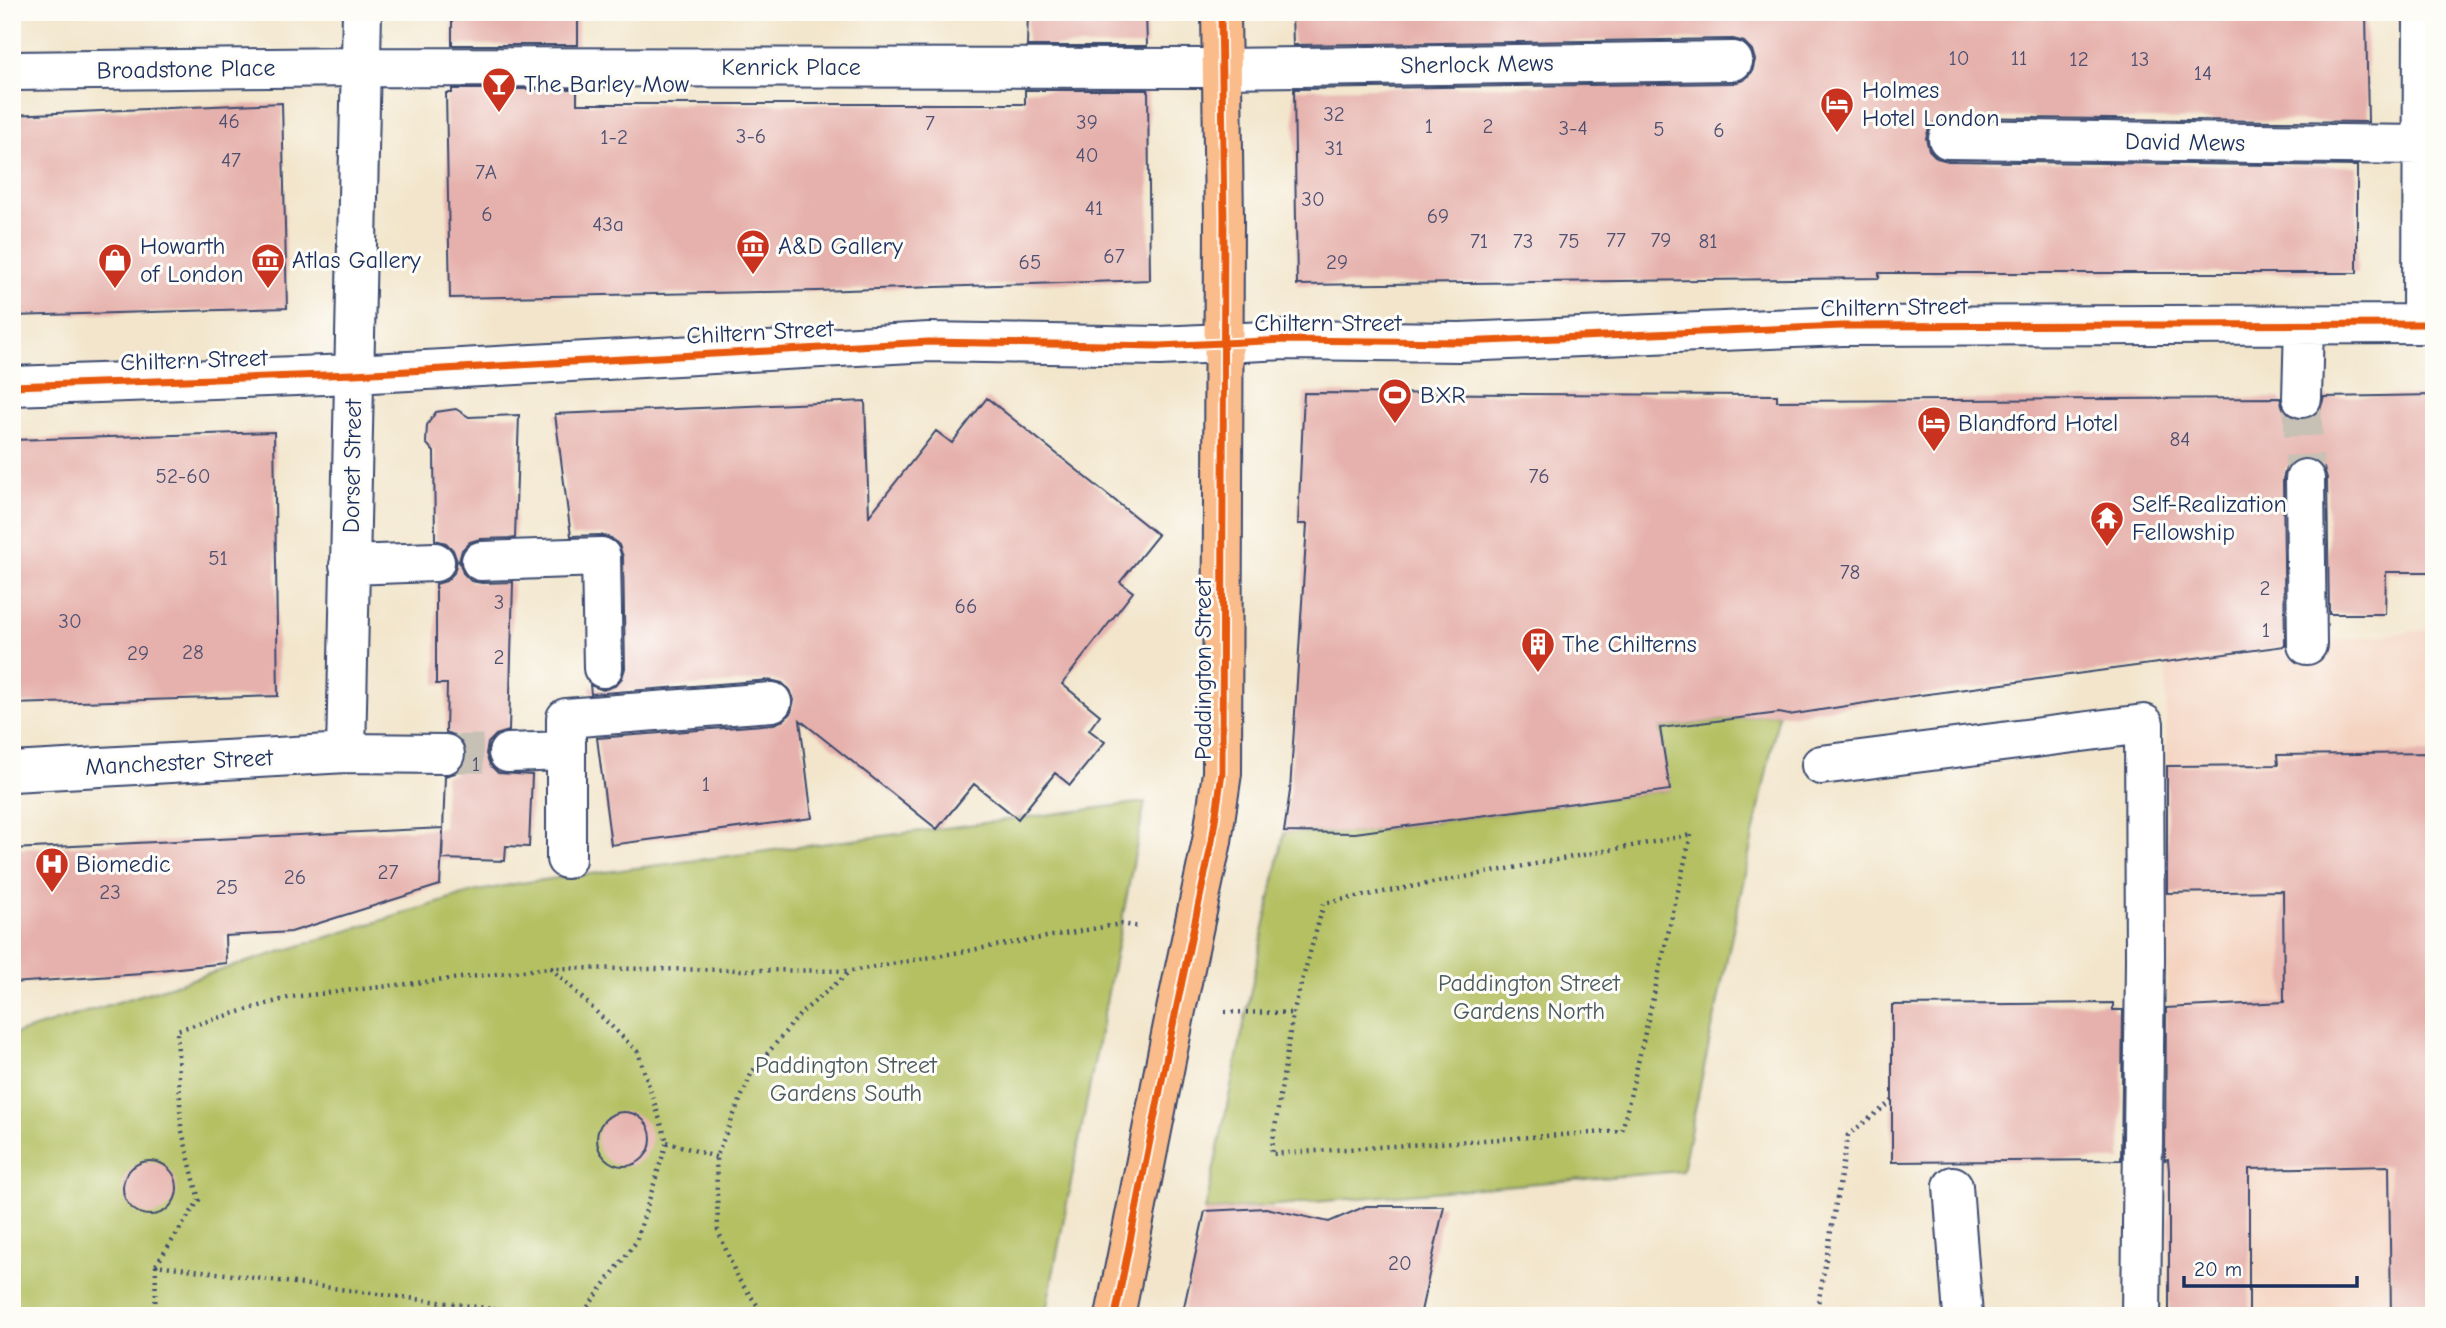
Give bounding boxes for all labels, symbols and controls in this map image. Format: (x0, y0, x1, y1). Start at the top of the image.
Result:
house number: 10 (1948, 46, 1970, 70)
house number: 11 (2011, 46, 2027, 70)
house number: 12 (2069, 47, 2089, 71)
house number: 13 (2131, 47, 2149, 71)
street label: Sherlock Mews (1400, 49, 1554, 79)
street label: Broadstone Place (96, 53, 276, 85)
street label: Kenrick Place (721, 53, 861, 81)
house number: 14 (2194, 61, 2212, 85)
bar icon: The Barley Mow (480, 65, 518, 114)
place label: The Barley Mow (524, 70, 690, 98)
place label: Holmes Hotel London (1862, 76, 2000, 132)
hotel icon: Holmes Hotel London (1818, 85, 1856, 134)
house number: 32 (1323, 102, 1345, 126)
house number: 46 (218, 109, 240, 133)
house number: 39 (1076, 110, 1098, 134)
house number: 7 (925, 111, 935, 135)
house number: 1 (1425, 114, 1433, 138)
house number: 2 (1483, 114, 1493, 138)
house number: 3-4 (1558, 116, 1588, 140)
house number: 5 (1653, 117, 1665, 141)
house number: 6 (1713, 118, 1725, 142)
house number: 3-6 (736, 124, 766, 148)
house number: 1-2 (600, 125, 628, 149)
street label: David Mews (2125, 127, 2245, 157)
house number: 31 (1325, 136, 1343, 160)
house number: 40 (1076, 143, 1098, 167)
house number: 47 (221, 148, 241, 172)
house number: 7A (475, 160, 497, 184)
house number: 30 (1301, 187, 1325, 211)
house number: 41 (1085, 196, 1103, 220)
house number: 6 (481, 202, 493, 226)
house number: 69 (1427, 204, 1449, 228)
house number: 43a (592, 212, 624, 236)
museum icon: A&D Gallery (734, 227, 772, 276)
house number: 77 (1606, 228, 1626, 252)
house number: 79 (1650, 228, 1672, 252)
house number: 71 (1470, 229, 1488, 253)
house number: 73 (1513, 229, 1533, 253)
house number: 75 (1558, 229, 1580, 253)
house number: 81 (1698, 229, 1718, 253)
place label: Howarth of London (140, 232, 244, 288)
place label: A&D Gallery (778, 232, 903, 260)
shop icon: Howarth of London (96, 241, 134, 290)
museum icon: Atlas Gallery (249, 241, 287, 290)
house number: 67 (1103, 244, 1125, 268)
place label: Atlas Gallery (292, 246, 421, 274)
house number: 65 (1019, 250, 1041, 274)
house number: 29 (1326, 250, 1348, 274)
street label: Chiltern Street (1820, 292, 1969, 322)
street label: Chiltern Street (1254, 309, 1403, 337)
street label: Chiltern Street (686, 314, 835, 350)
street label: Chiltern Street (120, 343, 269, 377)
sports icon: BXR (1376, 376, 1414, 425)
place label: BXR (1420, 381, 1466, 409)
street label: Dorset Street (337, 398, 367, 533)
hotel icon: Blandford Hotel (1915, 404, 1953, 453)
place label: Blandford Hotel (1958, 409, 2118, 437)
house number: 84 (2170, 427, 2190, 451)
house number: 52-60 (156, 464, 210, 488)
house number: 76 (1528, 464, 1550, 488)
place label: Self-Realization Fellowship (2132, 490, 2287, 546)
temple icon: Self-Realization Fellowship (2088, 499, 2126, 548)
house number: 51 (208, 546, 228, 570)
house number: 78 (1840, 560, 1860, 584)
house number: 2 (2260, 576, 2270, 600)
street label: Paddington Street (1189, 577, 1217, 760)
house number: 3 (494, 590, 504, 614)
house number: 66 (955, 594, 977, 618)
house number: 30 (58, 609, 82, 633)
house number: 1 (2262, 618, 2270, 642)
building icon: The Chilterns (1519, 625, 1557, 674)
place label: The Chilterns (1562, 630, 1697, 658)
house number: 28 (182, 640, 204, 664)
house number: 29 (127, 641, 149, 665)
house number: 2 (494, 645, 504, 669)
street label: Manchester Street (84, 743, 275, 781)
house number: 1 (472, 752, 480, 776)
house number: 1 (702, 772, 710, 796)
hospital icon: Biomedic (33, 845, 71, 894)
place label: Biomedic (76, 850, 171, 878)
house number: 27 (378, 860, 399, 884)
house number: 26 (284, 865, 306, 889)
house number: 25 (216, 875, 238, 899)
house number: 23 (99, 880, 121, 904)
park label: Paddington Street Gardens North (1438, 969, 1621, 1025)
park label: Paddington Street Gardens South (755, 1051, 938, 1107)
scale bar (2184, 1244, 2357, 1288)
house number: 20 (1388, 1251, 1412, 1275)
text: 20 m (2194, 1257, 2242, 1281)

